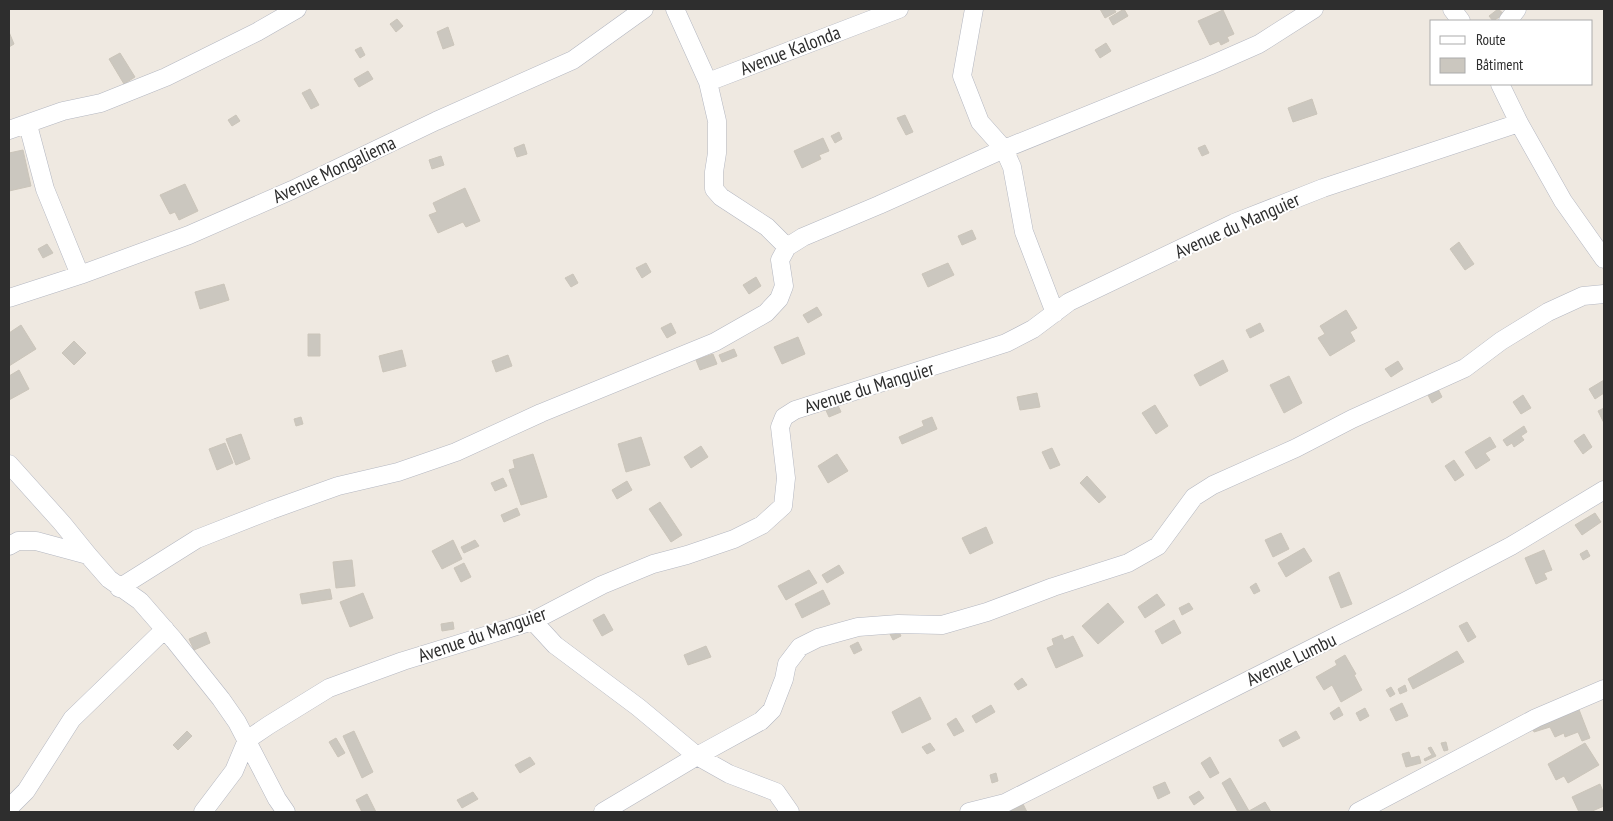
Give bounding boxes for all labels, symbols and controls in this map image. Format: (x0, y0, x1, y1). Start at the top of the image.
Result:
street label: Avenue Kalonda (736, 20, 844, 80)
legend (1430, 20, 1593, 85)
text: Route (1476, 30, 1506, 49)
text: Bâtiment (1476, 55, 1523, 74)
street label: Avenue Mongaliema (269, 130, 399, 208)
street label: Avenue du Manguier (1171, 186, 1304, 263)
street label: Avenue du Manguier (801, 356, 937, 418)
street label: Avenue du Manguier (415, 601, 550, 667)
street label: Avenue Lumbu (1242, 627, 1340, 691)

